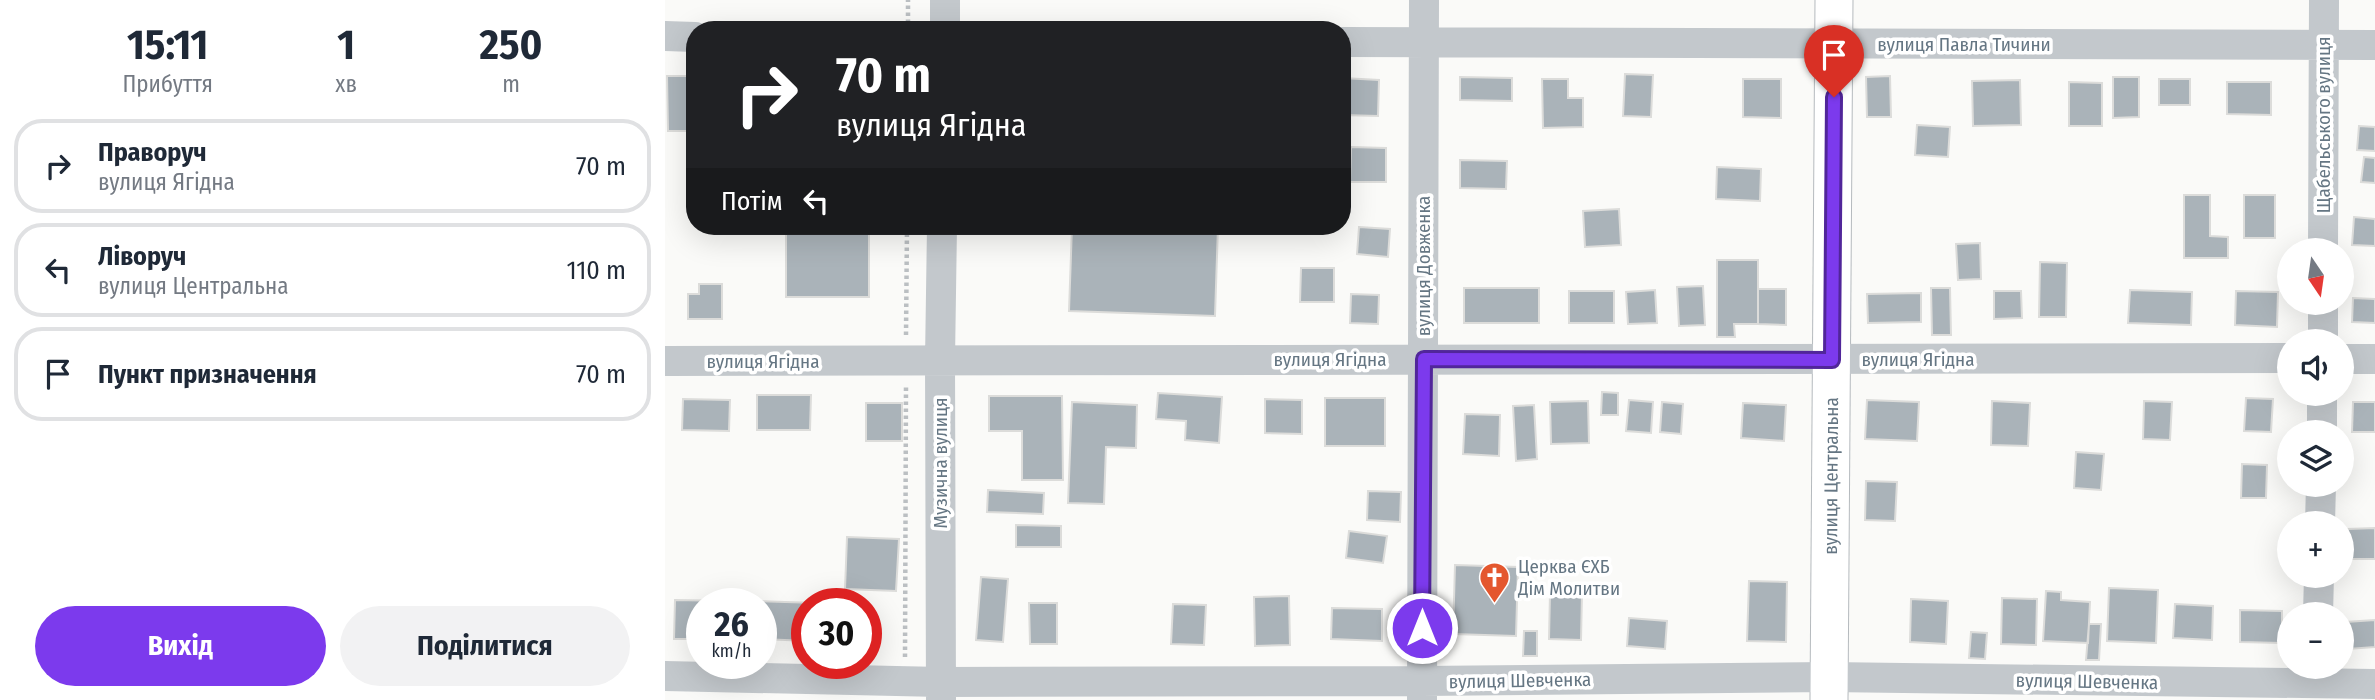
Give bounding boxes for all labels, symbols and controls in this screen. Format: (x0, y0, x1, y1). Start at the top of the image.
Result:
text: 15:11 (127, 20, 208, 70)
text: 1 (337, 20, 355, 70)
text: 250 (479, 20, 543, 70)
pin (1804, 25, 1864, 97)
street label: вулиця Павла Тичини (1877, 33, 2051, 56)
icon: arrive (1815, 36, 1853, 74)
street label: Щабельського вулиця (2312, 37, 2335, 213)
text: 70 m (836, 46, 931, 105)
icon: right (721, 49, 812, 140)
text: Прибуття (122, 70, 213, 98)
text: хв (335, 70, 357, 98)
text: m (502, 70, 520, 98)
text: вулиця Ягідна (836, 106, 1026, 144)
text: Праворуч (98, 137, 207, 168)
icon: right (39, 147, 77, 185)
text: 70 m (576, 151, 626, 182)
text: вулиця Ягідна (98, 168, 235, 196)
icon: left (797, 182, 835, 220)
text: Потім (721, 186, 783, 217)
street label: вулиця Довженка (1412, 196, 1435, 336)
north arrow (2277, 238, 2354, 315)
map controls (2277, 238, 2354, 679)
text: Ліворуч (98, 241, 186, 272)
icon: left (39, 251, 77, 289)
text: 110 m (566, 255, 626, 286)
text: вулиця Центральна (98, 272, 289, 300)
button: sound (2277, 329, 2354, 406)
street label: вулиця Ягідна (1273, 348, 1387, 371)
street label: вулиця Ягідна (1861, 348, 1975, 371)
street label: вулиця Ягідна (706, 350, 820, 373)
icon: arrive (39, 355, 77, 393)
text: Пункт призначення (98, 359, 317, 390)
text: 70 m (576, 359, 626, 390)
street label: вулиця Центральна (1819, 397, 1843, 555)
street label: Музична вулиця (929, 398, 952, 528)
button: layers (2277, 420, 2354, 497)
button: + (2277, 511, 2354, 588)
place label: Церква ЄХБ Дім Молитви (1517, 555, 1620, 600)
church icon: Церква ЄХБ Дім Молитви (1478, 560, 1512, 604)
speed limit sign: 30 (791, 588, 882, 679)
position arrow (1385, 591, 1459, 665)
button: − (2277, 602, 2354, 679)
text: 26 (714, 603, 749, 645)
button: Вихід (35, 606, 326, 686)
button: Поділитися (340, 606, 630, 686)
text: km/h (711, 640, 752, 662)
street label: вулиця Шевченка (1449, 668, 1591, 693)
street label: вулиця Шевченка (2016, 669, 2158, 694)

